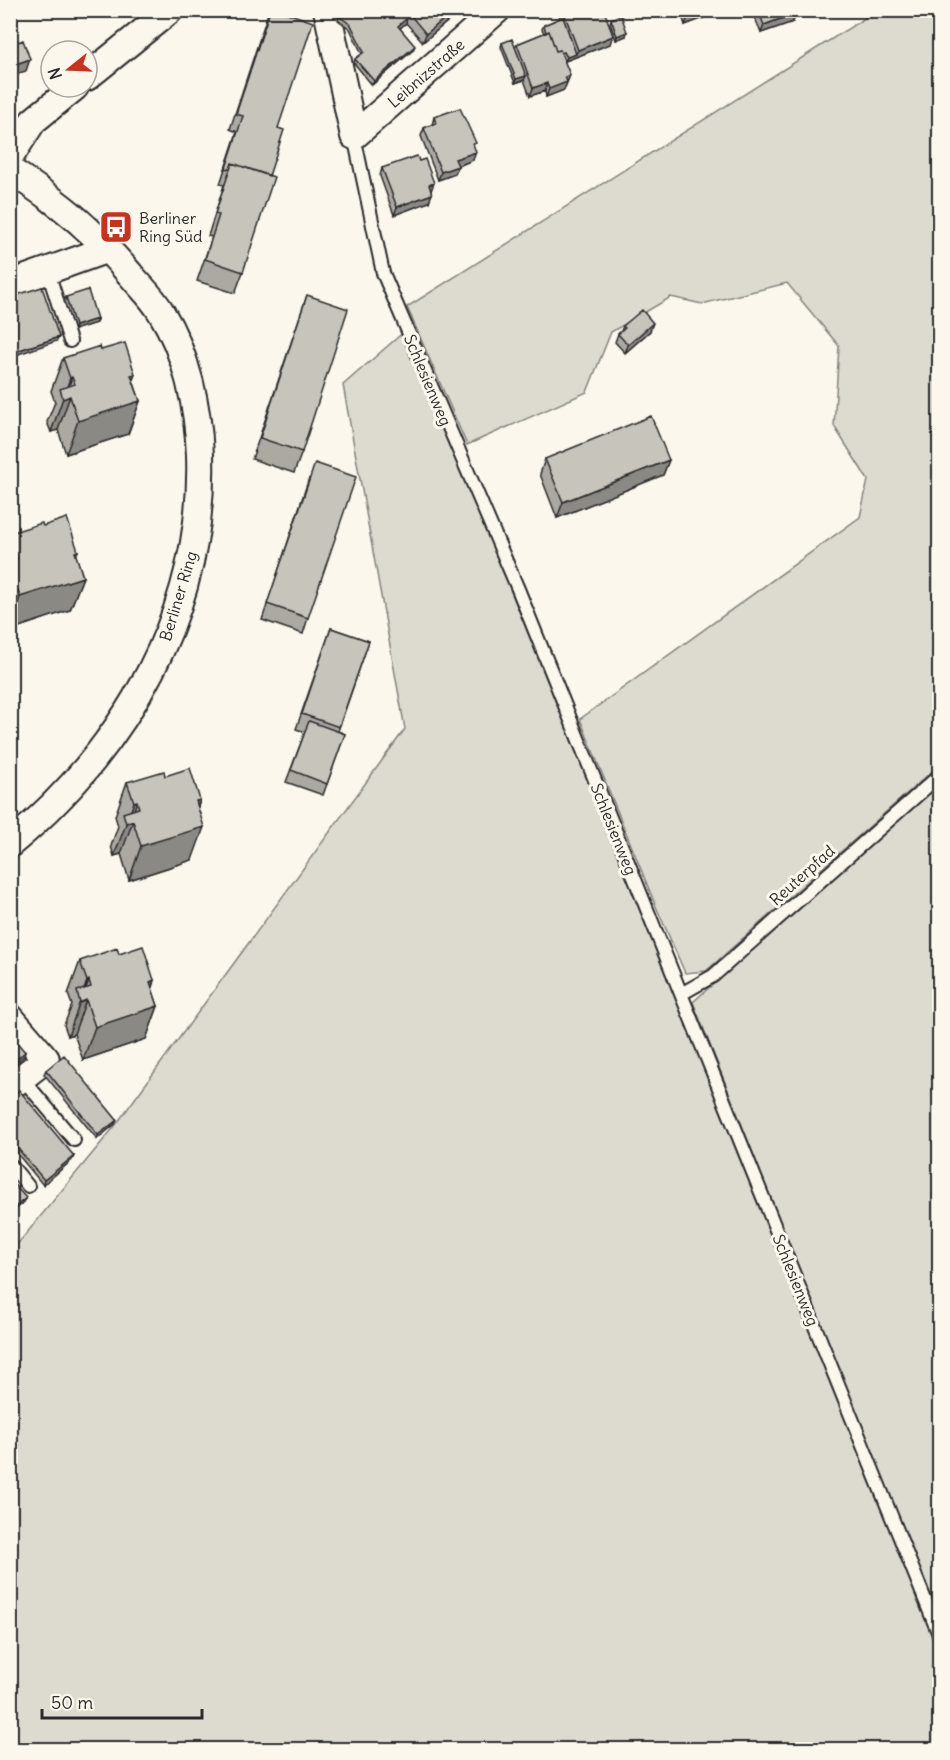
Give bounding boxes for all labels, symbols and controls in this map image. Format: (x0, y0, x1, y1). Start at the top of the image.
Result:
street label: Leibnizstraße (384, 34, 468, 112)
north arrow (39, 39, 99, 99)
text: N (44, 65, 66, 82)
place label: Berliner Ring Süd (139, 208, 202, 246)
bus stop icon: Berliner Ring Süd (98, 209, 134, 245)
street label: Schlesienweg (400, 331, 456, 429)
street label: Berliner Ring (155, 549, 201, 643)
street label: Schlesienweg (587, 780, 641, 878)
street label: Reuterpfad (765, 841, 839, 909)
street label: Schlesienweg (769, 1231, 823, 1329)
scale bar (42, 1682, 202, 1720)
text: 50 m (51, 1691, 93, 1714)

